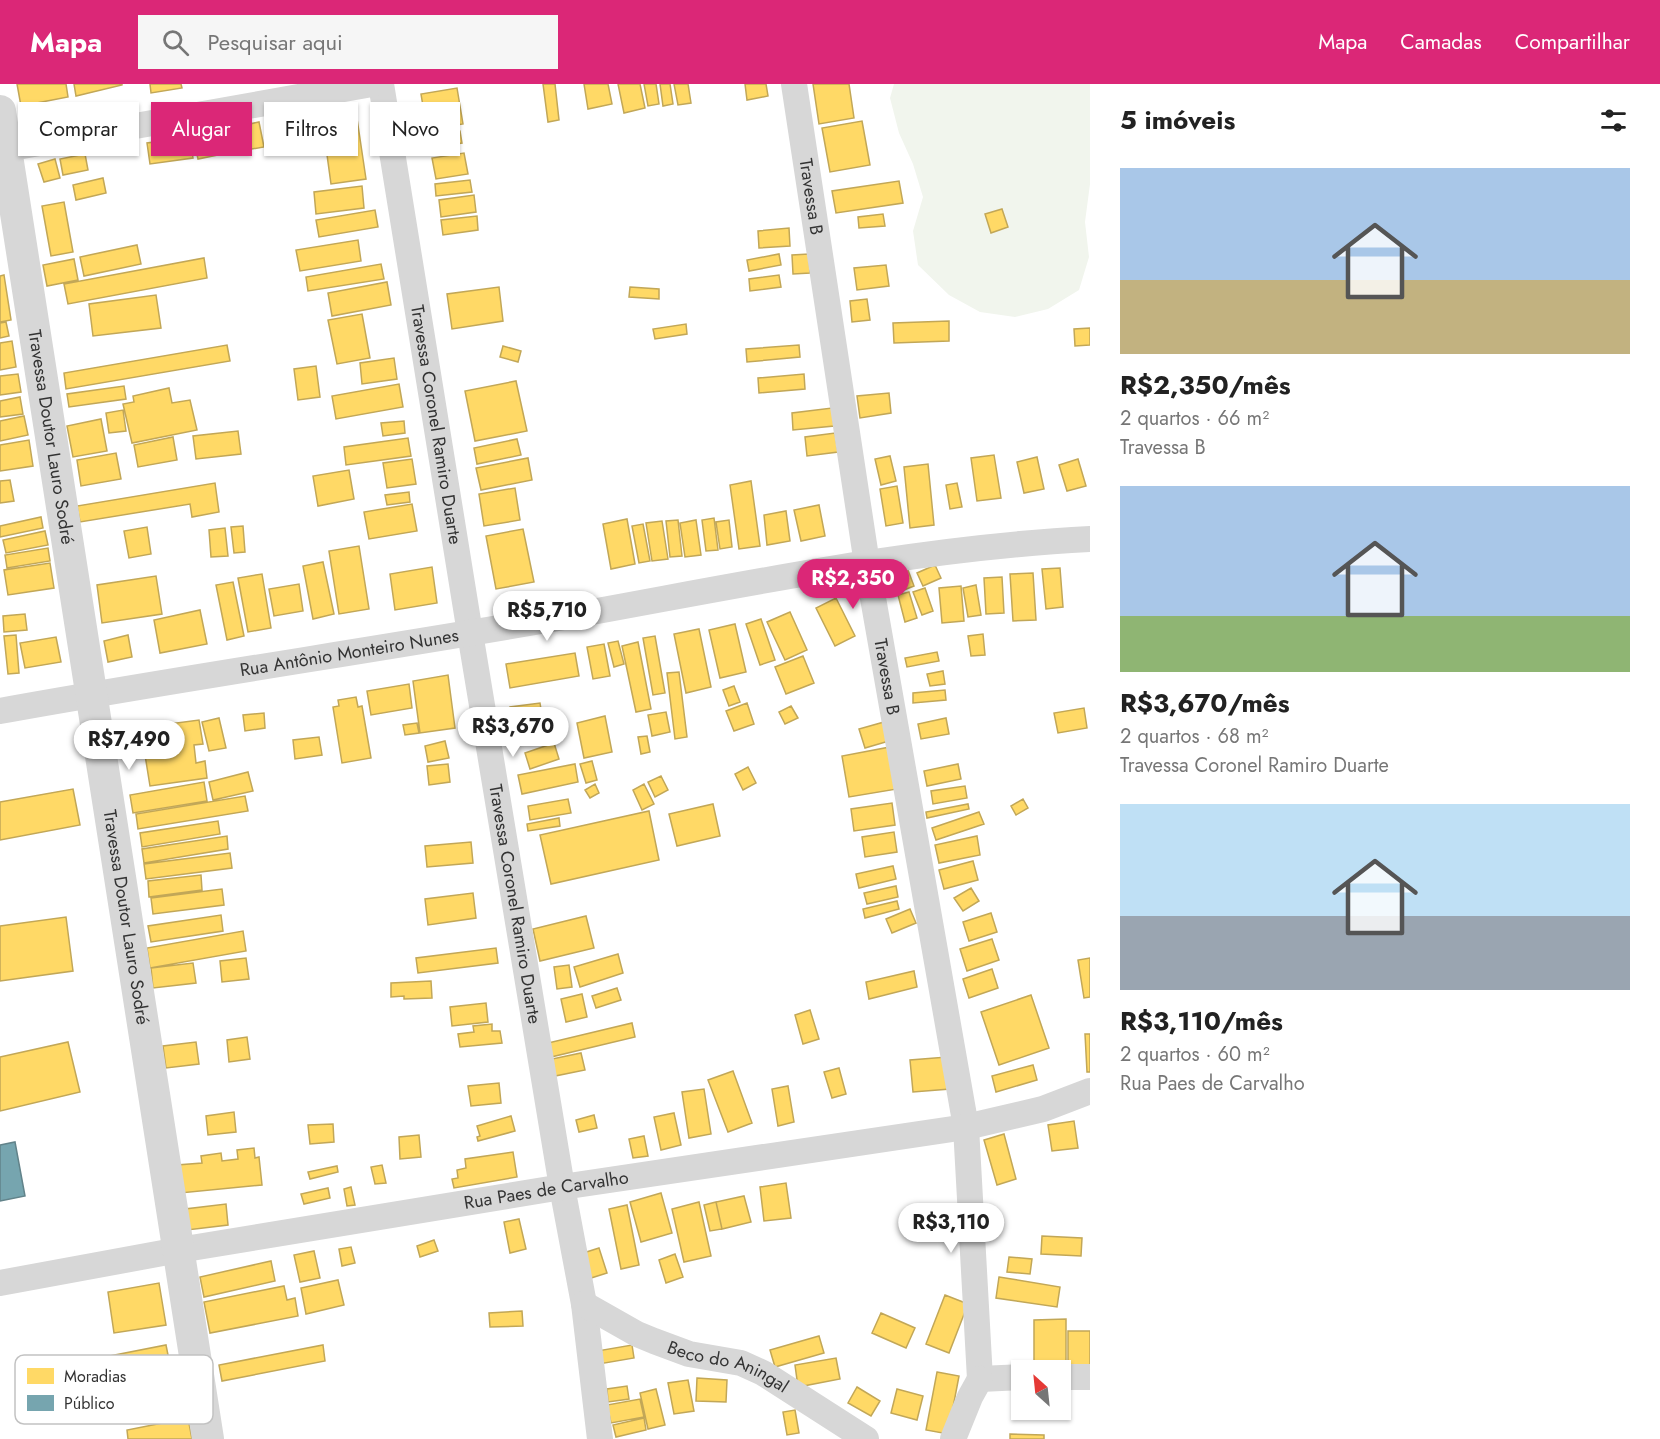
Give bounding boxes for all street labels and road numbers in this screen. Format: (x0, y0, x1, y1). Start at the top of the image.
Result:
street label: Travessa B (792, 157, 830, 237)
street label: Travessa Coronel Ramiro Duarte (404, 303, 468, 546)
street label: Travessa Doutor Lauro Sodré (21, 328, 81, 546)
street label: Rua Antônio Monteiro Nunes (238, 622, 460, 683)
street label: Travessa B (867, 636, 906, 717)
street label: Travessa Coronel Ramiro Duarte (482, 783, 548, 1026)
street label: Travessa Doutor Lauro Sodré (97, 808, 156, 1026)
street label: Rua Paes de Carvalho (462, 1164, 630, 1216)
street label: Beco do Aningal (664, 1334, 794, 1399)

